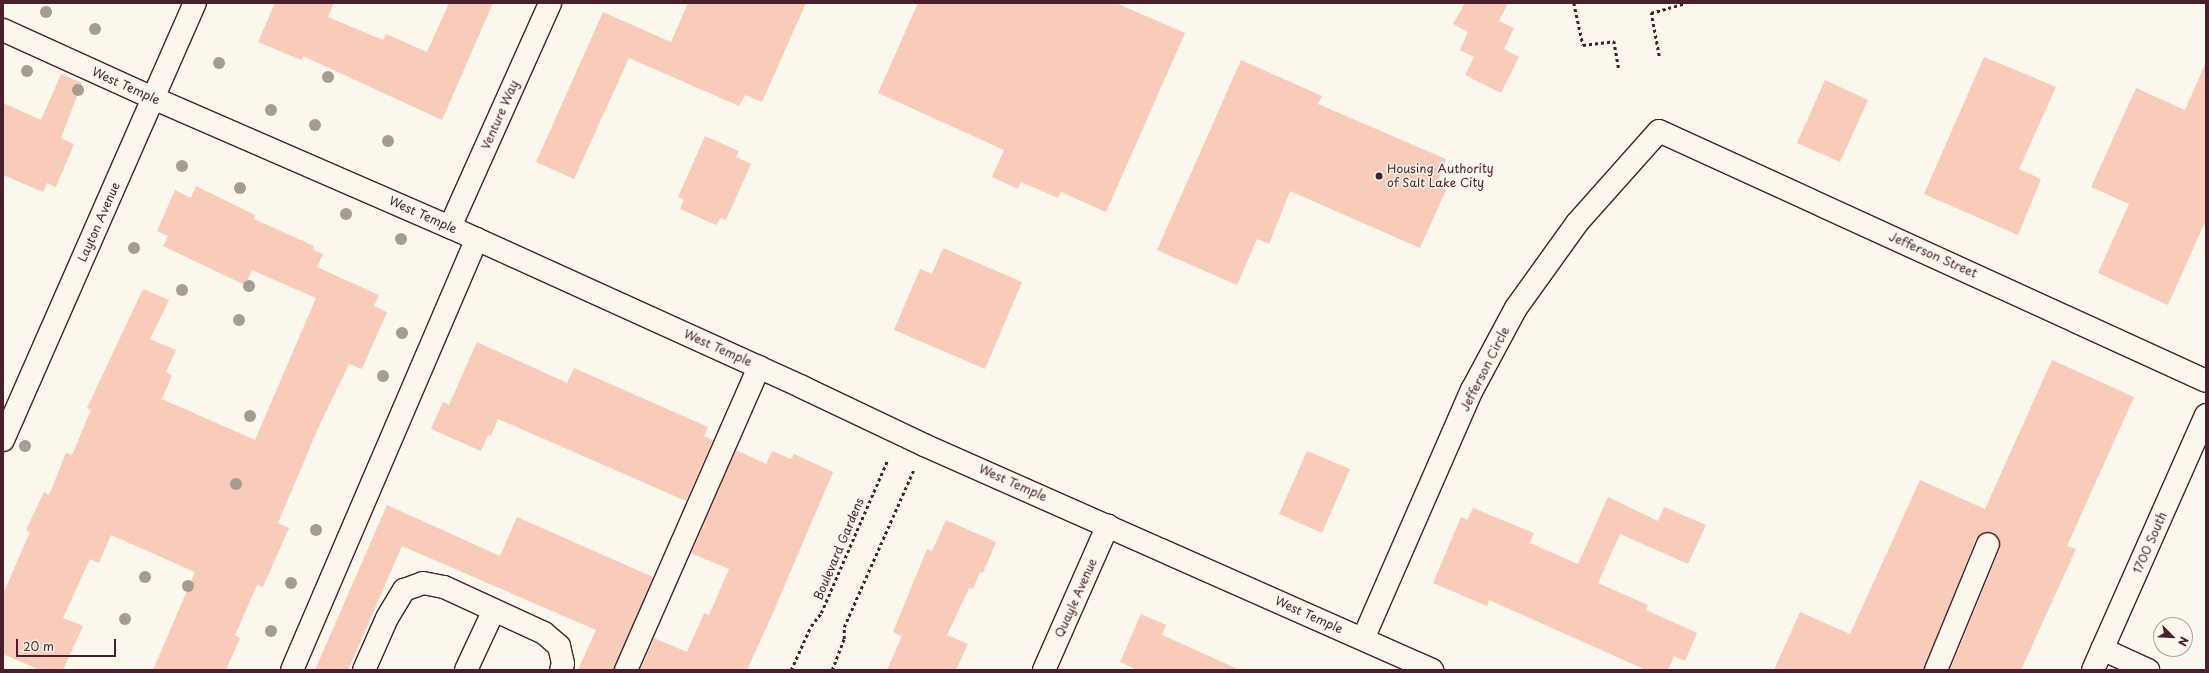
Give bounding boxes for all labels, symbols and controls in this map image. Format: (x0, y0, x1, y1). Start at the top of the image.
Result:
street label: West Temple (90, 65, 162, 107)
street label: Venture Way (478, 78, 522, 152)
place label: Housing Authority of Salt Lake City (1387, 162, 1493, 190)
marker: Housing Authority of Salt Lake City (1374, 171, 1384, 181)
street label: Layton Avenue (75, 181, 123, 263)
street label: West Temple (387, 194, 459, 236)
street label: Jefferson Street (1887, 229, 1979, 281)
street label: Jefferson Circle (1458, 325, 1512, 413)
street label: West Temple (682, 327, 754, 369)
street label: West Temple (977, 462, 1049, 504)
street label: Boulevard Gardens (811, 496, 867, 602)
street label: 1700 South (2130, 510, 2170, 576)
street label: Quayle Avenue (1052, 556, 1100, 640)
street label: West Temple (1273, 594, 1345, 636)
north arrow (2153, 617, 2193, 657)
scale bar (18, 631, 118, 657)
text: N (2174, 634, 2193, 649)
text: 20 m (23, 637, 54, 655)

